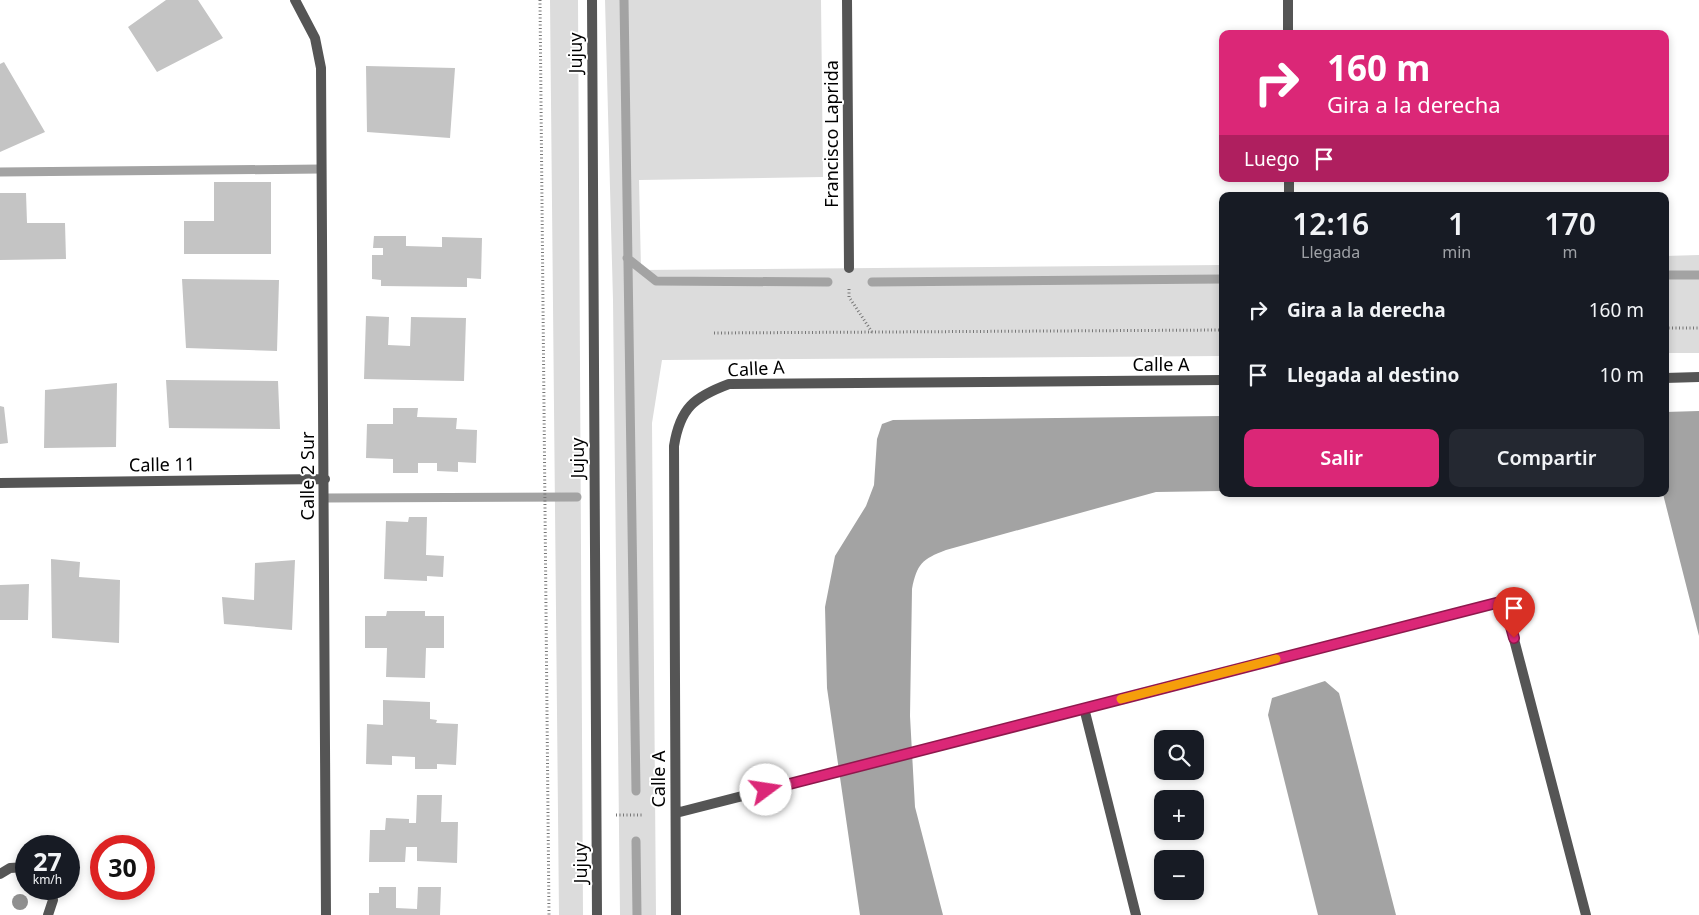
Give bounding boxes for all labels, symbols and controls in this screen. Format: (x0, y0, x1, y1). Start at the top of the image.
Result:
street label: Jujuy (563, 32, 587, 76)
text: 160 m (1327, 44, 1430, 91)
icon: right (1244, 50, 1309, 115)
street label: Francisco Laprida (819, 60, 843, 208)
text: Gira a la derecha (1327, 89, 1501, 119)
icon: arrive (1310, 145, 1338, 173)
text: Luego (1244, 146, 1300, 172)
text: 12:16 (1292, 203, 1369, 244)
text: 1 (1448, 203, 1465, 244)
text: 170 (1544, 203, 1596, 244)
text: Llegada (1301, 241, 1360, 263)
text: min (1442, 241, 1471, 263)
text: m (1563, 241, 1578, 263)
icon: right (1244, 296, 1272, 324)
text: Gira a la derecha (1287, 297, 1446, 323)
text: 160 m (1589, 297, 1644, 323)
street label: Calle A (1132, 352, 1190, 376)
street label: Calle A (727, 354, 786, 381)
icon: arrive (1244, 361, 1272, 389)
text: Llegada al destino (1287, 362, 1459, 388)
text: 10 m (1600, 362, 1644, 388)
button: Salir (1244, 429, 1439, 487)
button: Compartir (1449, 429, 1644, 487)
street label: Calle 2 Sur (295, 431, 319, 521)
street label: Jujuy (565, 437, 589, 481)
street label: Calle 11 (129, 451, 195, 477)
pin (1493, 587, 1535, 638)
icon: arrive (1500, 594, 1528, 622)
map controls (1154, 730, 1204, 900)
button: search (1154, 730, 1204, 780)
street label: Calle A (646, 750, 670, 808)
position arrow (739, 763, 791, 815)
button: + (1154, 790, 1204, 840)
speed limit sign: 30 (90, 835, 155, 900)
street label: Jujuy (568, 842, 592, 886)
text: 27 (33, 844, 62, 878)
button: − (1154, 850, 1204, 900)
text: km/h (33, 871, 62, 888)

